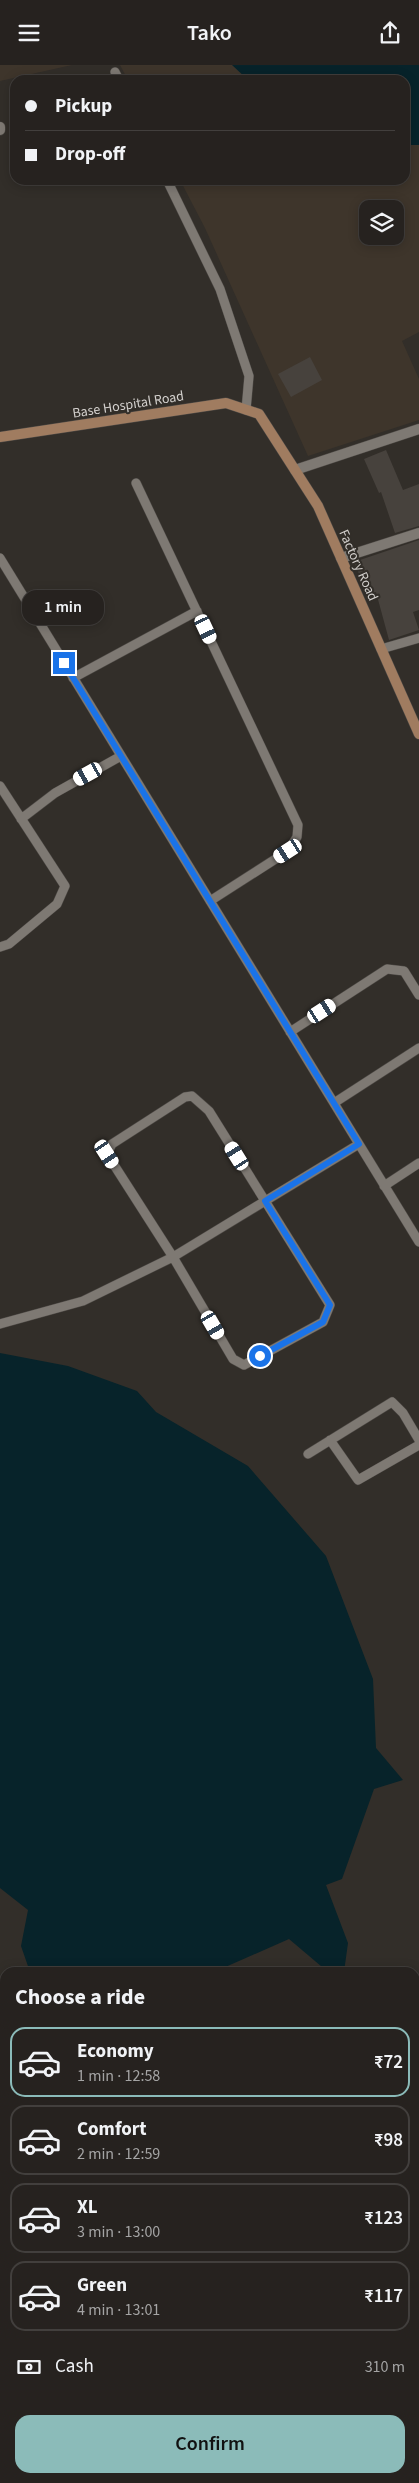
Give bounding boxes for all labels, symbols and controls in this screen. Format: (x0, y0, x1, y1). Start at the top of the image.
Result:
text: Tako (187, 17, 232, 49)
icon: menu (15, 19, 43, 47)
icon: share (376, 19, 404, 47)
text: Pickup (55, 93, 112, 120)
text: Drop-off (55, 141, 125, 168)
map controls (359, 200, 404, 245)
button: layers (359, 200, 404, 245)
street label: Base Hospital Road (71, 386, 185, 424)
street label: Factory Road (333, 526, 383, 604)
callout: 1 min (23, 591, 105, 625)
text: 1 min (44, 596, 82, 618)
car (192, 612, 219, 646)
route end (53, 652, 75, 674)
car (71, 760, 104, 788)
car (271, 837, 304, 865)
car (305, 997, 338, 1025)
car (92, 1137, 121, 1171)
car (222, 1139, 251, 1173)
car (199, 1308, 226, 1342)
route start (249, 1345, 271, 1367)
text: Choose a ride (15, 1981, 145, 2013)
text: Economy (77, 2038, 154, 2065)
icon: car (17, 2040, 62, 2085)
text: ₹72 (374, 2049, 403, 2076)
text: 1 min · 12:58 (77, 2065, 160, 2087)
text: Comfort (77, 2116, 147, 2143)
icon: car (17, 2118, 62, 2163)
text: ₹98 (374, 2127, 403, 2154)
text: 2 min · 12:59 (77, 2143, 160, 2165)
text: XL (77, 2194, 98, 2221)
icon: car (17, 2196, 62, 2241)
text: ₹123 (364, 2205, 403, 2232)
text: 3 min · 13:00 (77, 2221, 160, 2243)
text: Green (77, 2272, 127, 2299)
icon: car (17, 2274, 62, 2319)
text: ₹117 (364, 2283, 403, 2310)
text: 4 min · 13:01 (77, 2299, 160, 2321)
icon: cash (15, 2353, 43, 2381)
text: Cash (55, 2353, 94, 2380)
text: 310 m (365, 2356, 405, 2378)
button: Confirm (15, 2415, 405, 2473)

